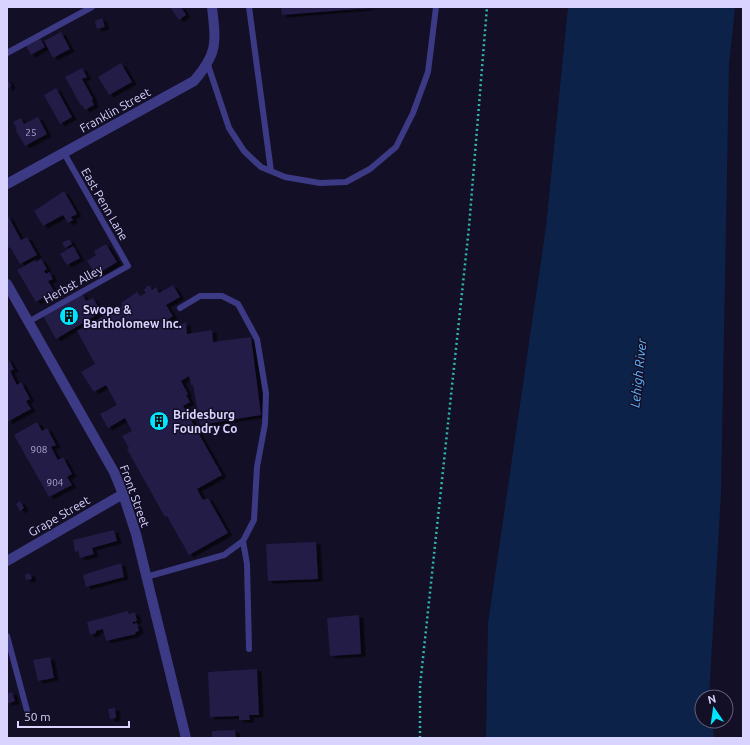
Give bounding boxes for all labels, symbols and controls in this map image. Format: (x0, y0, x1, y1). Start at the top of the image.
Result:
street label: Franklin Street (77, 85, 153, 135)
house number: 25 (25, 127, 37, 138)
street label: East Penn Lane (79, 166, 131, 242)
street label: Herbst Alley (41, 262, 105, 306)
place label: Swope & Bartholomew Inc. (83, 303, 182, 330)
building icon: Swope & Bartholomew Inc. (58, 305, 80, 327)
water label: Lehigh River (627, 337, 649, 408)
place label: Bridesburg Foundry Co (173, 408, 237, 435)
building icon: Bridesburg Foundry Co (148, 410, 170, 432)
house number: 908 (31, 444, 48, 455)
street label: Front Street (118, 463, 152, 529)
house number: 904 (47, 477, 64, 488)
street label: Grape Street (26, 493, 92, 539)
north arrow (694, 689, 734, 729)
text: N (706, 692, 717, 706)
scale bar (18, 703, 129, 729)
text: 50 m (24, 710, 51, 723)

